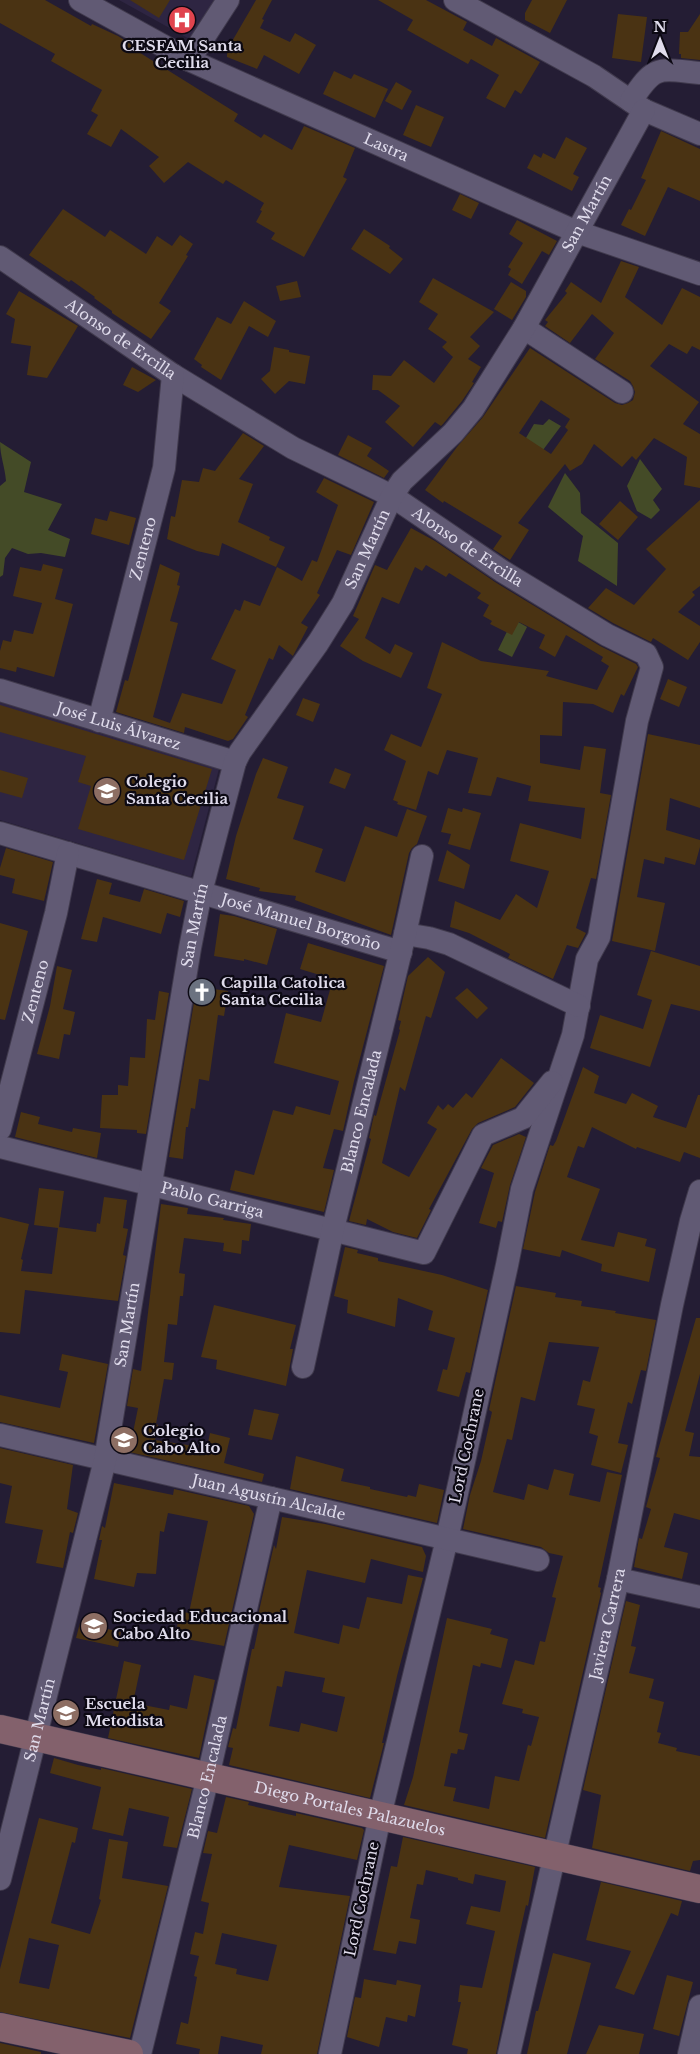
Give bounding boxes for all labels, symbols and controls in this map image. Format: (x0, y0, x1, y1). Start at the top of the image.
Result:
hospital icon: CESFAM Santa Cecilia (167, 5, 197, 35)
north arrow (635, 15, 685, 65)
text: N (653, 18, 667, 36)
place label: CESFAM Santa Cecilia (122, 36, 242, 72)
street label: Lastra (361, 129, 412, 166)
street label: San Martín (558, 171, 615, 256)
street label: Alonso de Ercilla (61, 294, 180, 384)
street label: Alonso de Ercilla (408, 502, 527, 591)
street label: San Martín (341, 506, 394, 592)
street label: Zenteno (126, 514, 160, 582)
street label: José Luis Álvarez (52, 697, 183, 754)
place label: Colegio Santa Cecilia (126, 772, 229, 808)
school or university icon: Colegio Santa Cecilia (92, 776, 122, 806)
street label: San Martín (177, 881, 212, 969)
street label: José Manuel Borgoño (217, 889, 383, 955)
street label: Zenteno (18, 957, 53, 1025)
place label: Capilla Catolica Santa Cecilia (221, 973, 346, 1009)
church icon: Capilla Catolica Santa Cecilia (187, 977, 217, 1007)
street label: Blanco Encalada (337, 1047, 386, 1175)
street label: Pablo Garriga (159, 1178, 267, 1222)
street label: San Martín (111, 1281, 143, 1369)
street label: Lord Cochrane (445, 1387, 488, 1505)
place label: Colegio Cabo Alto (143, 1421, 221, 1457)
school or university icon: Colegio Cabo Alto (109, 1425, 139, 1455)
street label: Juan Agustín Alcalde (188, 1470, 347, 1524)
street label: Javiera Carrera (585, 1566, 629, 1684)
place label: Sociedad Educacional Cabo Alto (113, 1607, 288, 1643)
school or university icon: Sociedad Educacional Cabo Alto (79, 1611, 109, 1641)
street label: San Martín (20, 1676, 59, 1764)
place label: Escuela Metodista (85, 1694, 164, 1730)
school or university icon: Escuela Metodista (51, 1698, 81, 1728)
street label: Blanco Encalada (183, 1713, 231, 1841)
street label: Diego Portales Palazuelos (253, 1777, 448, 1840)
street label: Lord Cochrane (340, 1840, 383, 1958)

